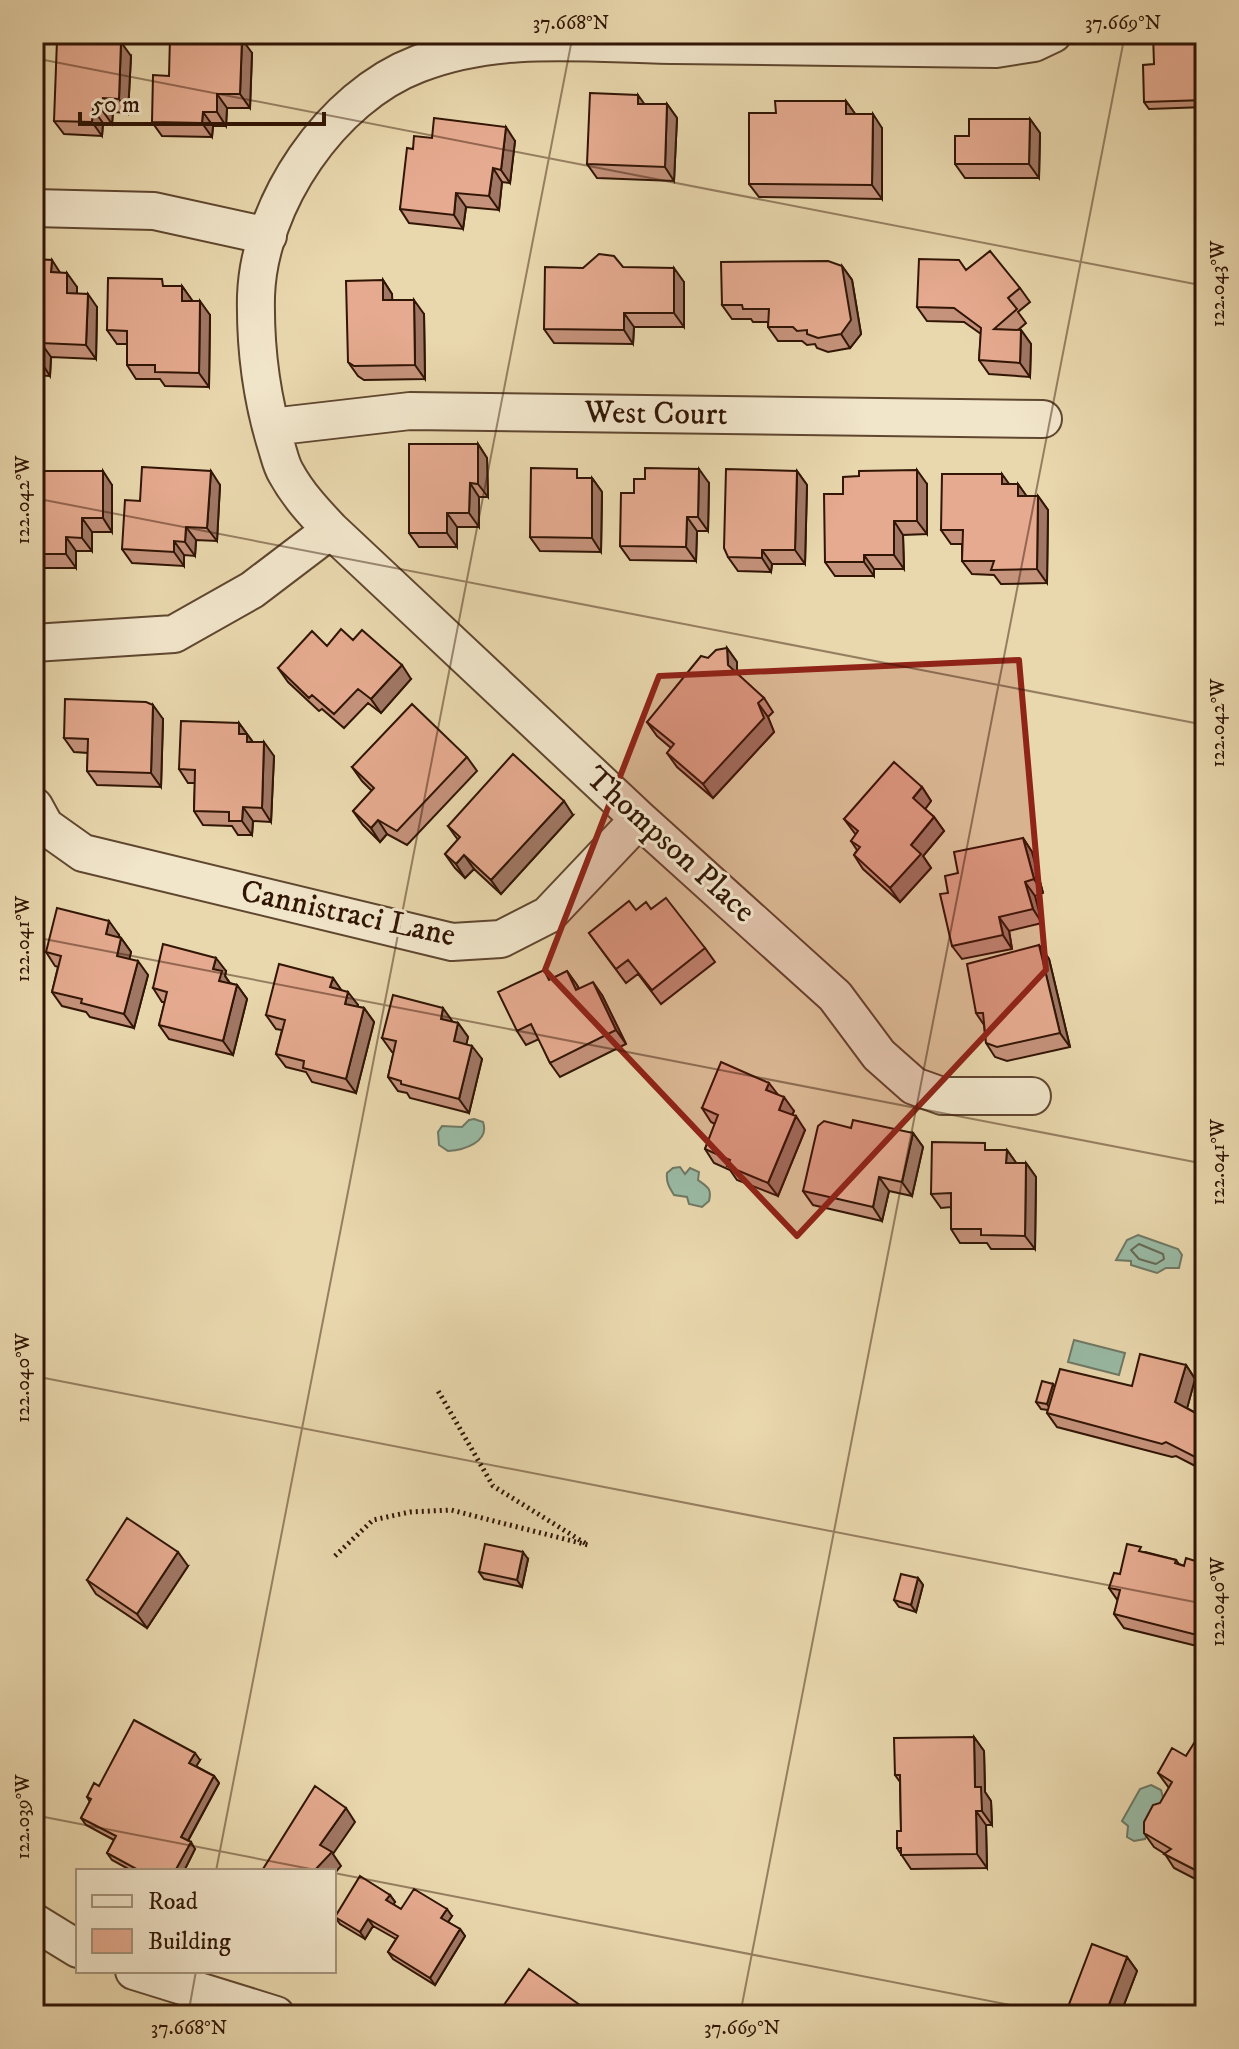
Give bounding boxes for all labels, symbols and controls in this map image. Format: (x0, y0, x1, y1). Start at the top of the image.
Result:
text: 37.668°N (533, 11, 609, 36)
text: 37.669°N (1085, 11, 1161, 36)
scale bar (80, 76, 324, 126)
text: 50 m (92, 90, 140, 120)
text: 122.043°W (1206, 240, 1231, 327)
street label: West Court (583, 393, 728, 435)
text: 122.042°W (11, 455, 36, 544)
text: 122.042°W (1206, 678, 1231, 767)
street label: Thompson Place (577, 758, 763, 932)
street label: Cannistraci Lane (237, 872, 459, 956)
text: 122.041°W (11, 895, 36, 982)
text: 122.041°W (1206, 1118, 1231, 1205)
text: 122.040°W (11, 1332, 36, 1423)
text: 122.040°W (1206, 1556, 1231, 1647)
text: 122.039°W (11, 1774, 36, 1859)
legend (76, 1869, 336, 1973)
text: Road (148, 1887, 198, 1917)
text: Building (148, 1927, 231, 1957)
text: 37.668°N (151, 2016, 227, 2041)
text: 37.669°N (704, 2016, 780, 2041)

